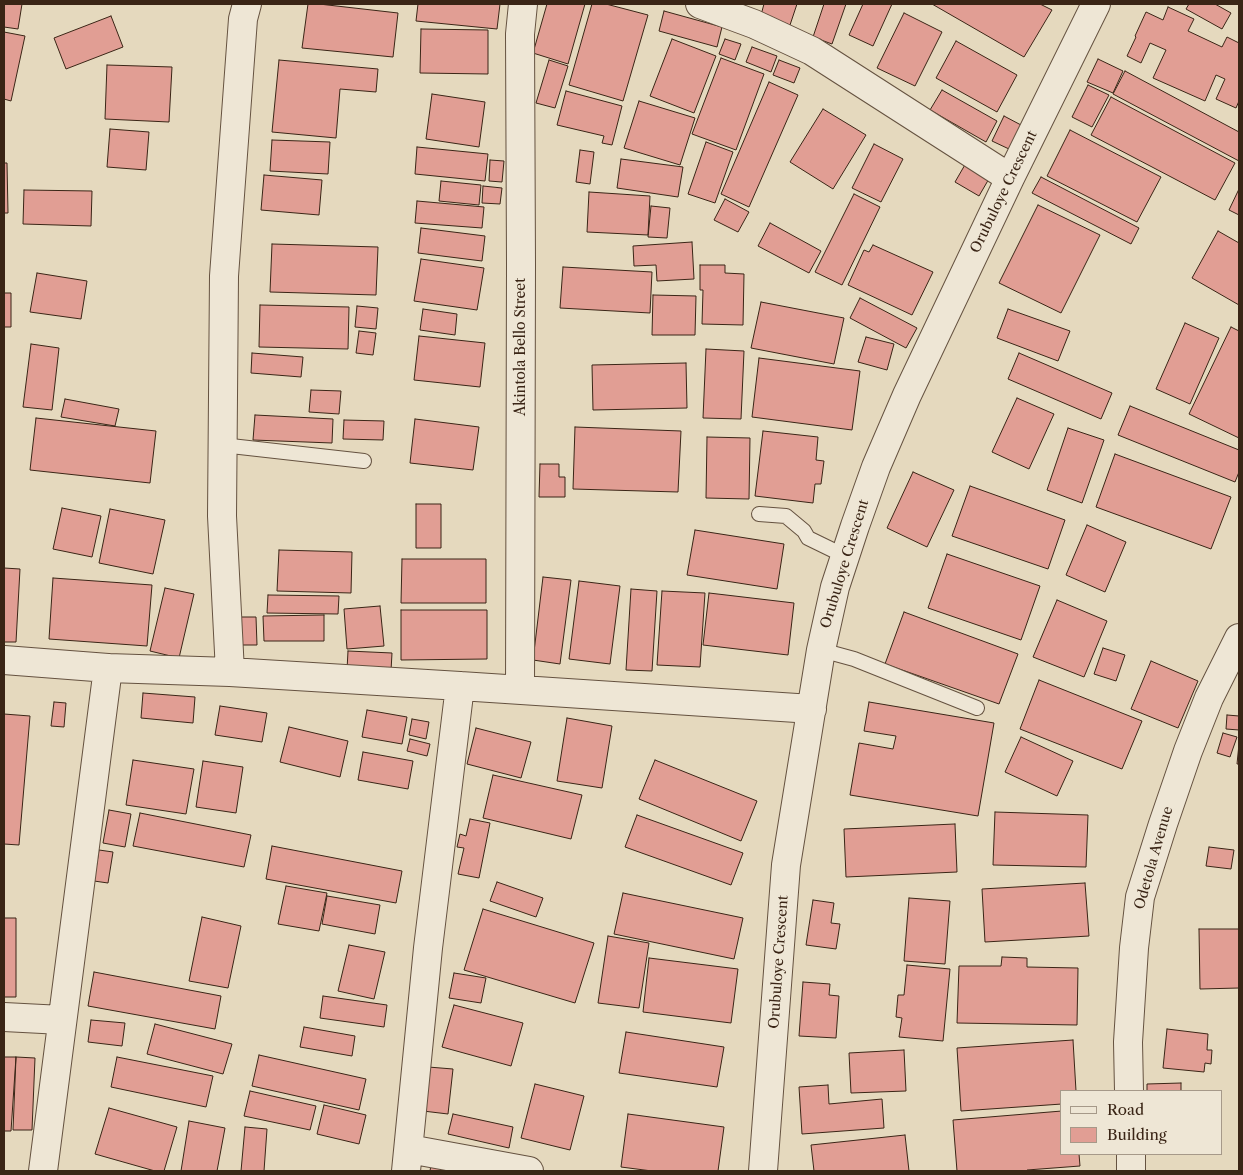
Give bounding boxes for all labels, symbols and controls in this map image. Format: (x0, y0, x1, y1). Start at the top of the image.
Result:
street label: Orubuloye Crescent (967, 128, 1041, 256)
street label: Akintola Bello Street (513, 278, 529, 416)
street label: Orubuloye Crescent (817, 498, 873, 630)
street label: Odetola Avenue (1131, 804, 1177, 912)
street label: Orubuloye Crescent (766, 895, 792, 1029)
legend (1060, 1090, 1223, 1155)
text: Road (1107, 1100, 1144, 1119)
text: Building (1107, 1125, 1167, 1144)

